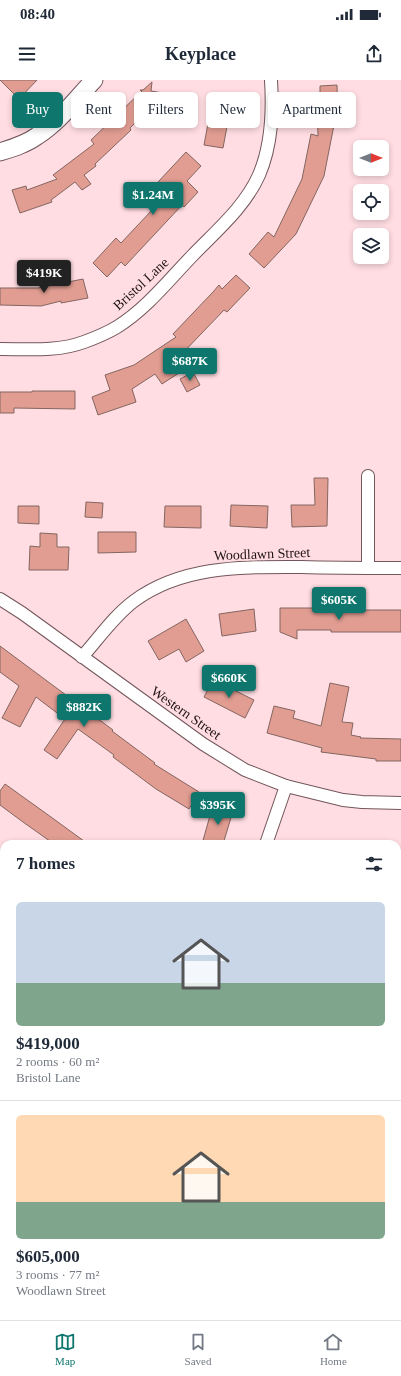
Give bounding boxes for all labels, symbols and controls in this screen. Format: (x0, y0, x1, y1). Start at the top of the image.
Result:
text: 08:40 (20, 6, 55, 22)
icon: menu (16, 43, 38, 65)
icon: share (363, 43, 385, 65)
text: Keyplace (165, 44, 236, 64)
chip: Buy (12, 92, 63, 128)
chip: Rent (71, 92, 126, 128)
chip: Filters (134, 92, 198, 128)
chip: New (206, 92, 260, 128)
chip: Apartment (268, 92, 356, 128)
north arrow (353, 140, 389, 176)
map controls (353, 140, 389, 264)
pin: $1.24M (120, 182, 186, 216)
button: locate (353, 184, 389, 220)
text: $1.24M (132, 187, 174, 202)
button: layers (353, 228, 389, 264)
street label: Bristol Lane (110, 255, 172, 313)
pin: $419K (16, 260, 72, 294)
text: $419K (26, 265, 62, 280)
pin: $687K (162, 348, 218, 382)
text: $687K (172, 353, 208, 368)
street label: Woodlawn Street (214, 545, 311, 563)
pin: $605K (311, 587, 367, 621)
text: $605K (321, 592, 357, 607)
pin: $660K (201, 665, 257, 699)
text: $660K (211, 670, 247, 685)
street label: Western Street (148, 683, 224, 743)
pin: $882K (56, 694, 112, 728)
text: $882K (66, 699, 102, 714)
pin: $395K (190, 792, 246, 826)
text: $395K (200, 797, 236, 812)
icon: filters (363, 853, 385, 875)
text: 7 homes (16, 854, 75, 873)
icon: home (165, 928, 237, 1000)
text: $419,000 (16, 1034, 80, 1053)
text: 2 rooms · 60 m² (16, 1054, 99, 1069)
text: Bristol Lane (16, 1070, 81, 1085)
icon: home (165, 1141, 237, 1213)
text: $605,000 (16, 1247, 80, 1266)
text: 3 rooms · 77 m² (16, 1267, 99, 1282)
text: Woodlawn Street (16, 1283, 106, 1298)
tab: Map (54, 1331, 76, 1367)
tab: Saved (185, 1331, 212, 1367)
tab: Home (320, 1331, 347, 1367)

